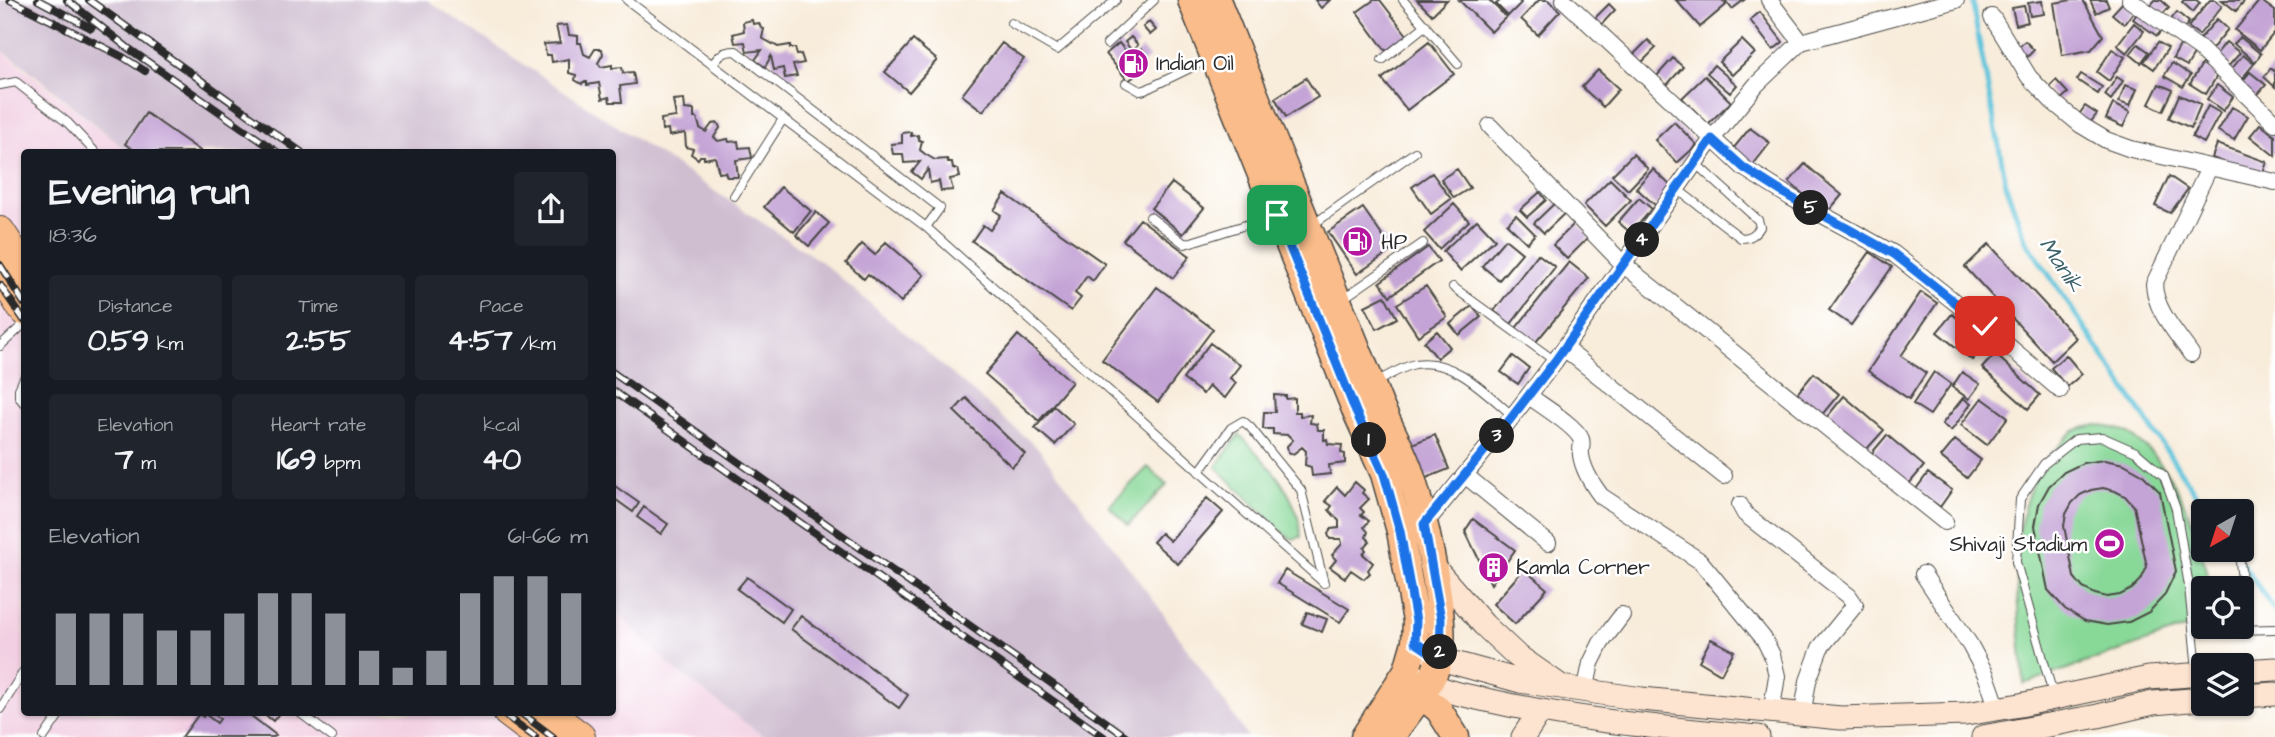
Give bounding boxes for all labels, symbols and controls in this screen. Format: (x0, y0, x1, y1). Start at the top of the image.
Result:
fuel station icon: Indian Oil (1116, 46, 1150, 80)
place label: Indian Oil (1156, 49, 1234, 78)
text: Evening run (49, 167, 250, 219)
button: share (514, 172, 588, 246)
pin (1247, 185, 1307, 245)
pin: 5 (1794, 190, 1828, 226)
text: 5 (1804, 194, 1817, 221)
icon: arrive (1258, 196, 1296, 234)
text: 18:36 (49, 219, 97, 251)
pin: 4 (1624, 222, 1660, 258)
fuel station icon: HP (1341, 225, 1375, 259)
text: 4 (1635, 226, 1648, 253)
place label: HP (1381, 228, 1408, 257)
water label: Manik (2031, 231, 2092, 299)
text: Distance (99, 293, 172, 320)
text: Time (299, 293, 338, 320)
text: Pace (479, 293, 524, 320)
pin (1955, 296, 2015, 356)
icon: check (1966, 307, 2004, 345)
text: 0.59 (88, 320, 149, 362)
text: 2:55 (286, 320, 351, 362)
text: 4:57 (448, 320, 513, 362)
text: km (149, 331, 183, 358)
text: /km (513, 331, 555, 358)
text: Elevation (98, 412, 173, 439)
text: Heart rate (271, 412, 366, 439)
text: kcal (483, 412, 520, 439)
pin: 3 (1480, 418, 1514, 453)
pin: 1 (1352, 422, 1386, 458)
text: 3 (1492, 422, 1501, 449)
text: 1 (1367, 426, 1370, 453)
text: 7 (115, 439, 134, 481)
text: 169 (277, 439, 317, 481)
text: 40 (482, 439, 521, 481)
text: m (134, 450, 156, 477)
text: bpm (317, 450, 360, 477)
north arrow (2191, 499, 2254, 562)
map controls (2191, 499, 2254, 716)
text: Elevation (49, 520, 140, 552)
text: 61–66 m (508, 520, 588, 552)
sports icon: Shivaji Stadium (2093, 527, 2127, 561)
place label: Shivaji Stadium (1949, 530, 2088, 559)
building icon: Kamla Corner (1476, 550, 1510, 584)
place label: Kamla Corner (1516, 553, 1650, 582)
button: locate (2191, 576, 2254, 639)
pin: 2 (1422, 634, 1458, 670)
text: 2 (1434, 638, 1445, 665)
button: layers (2191, 653, 2254, 716)

